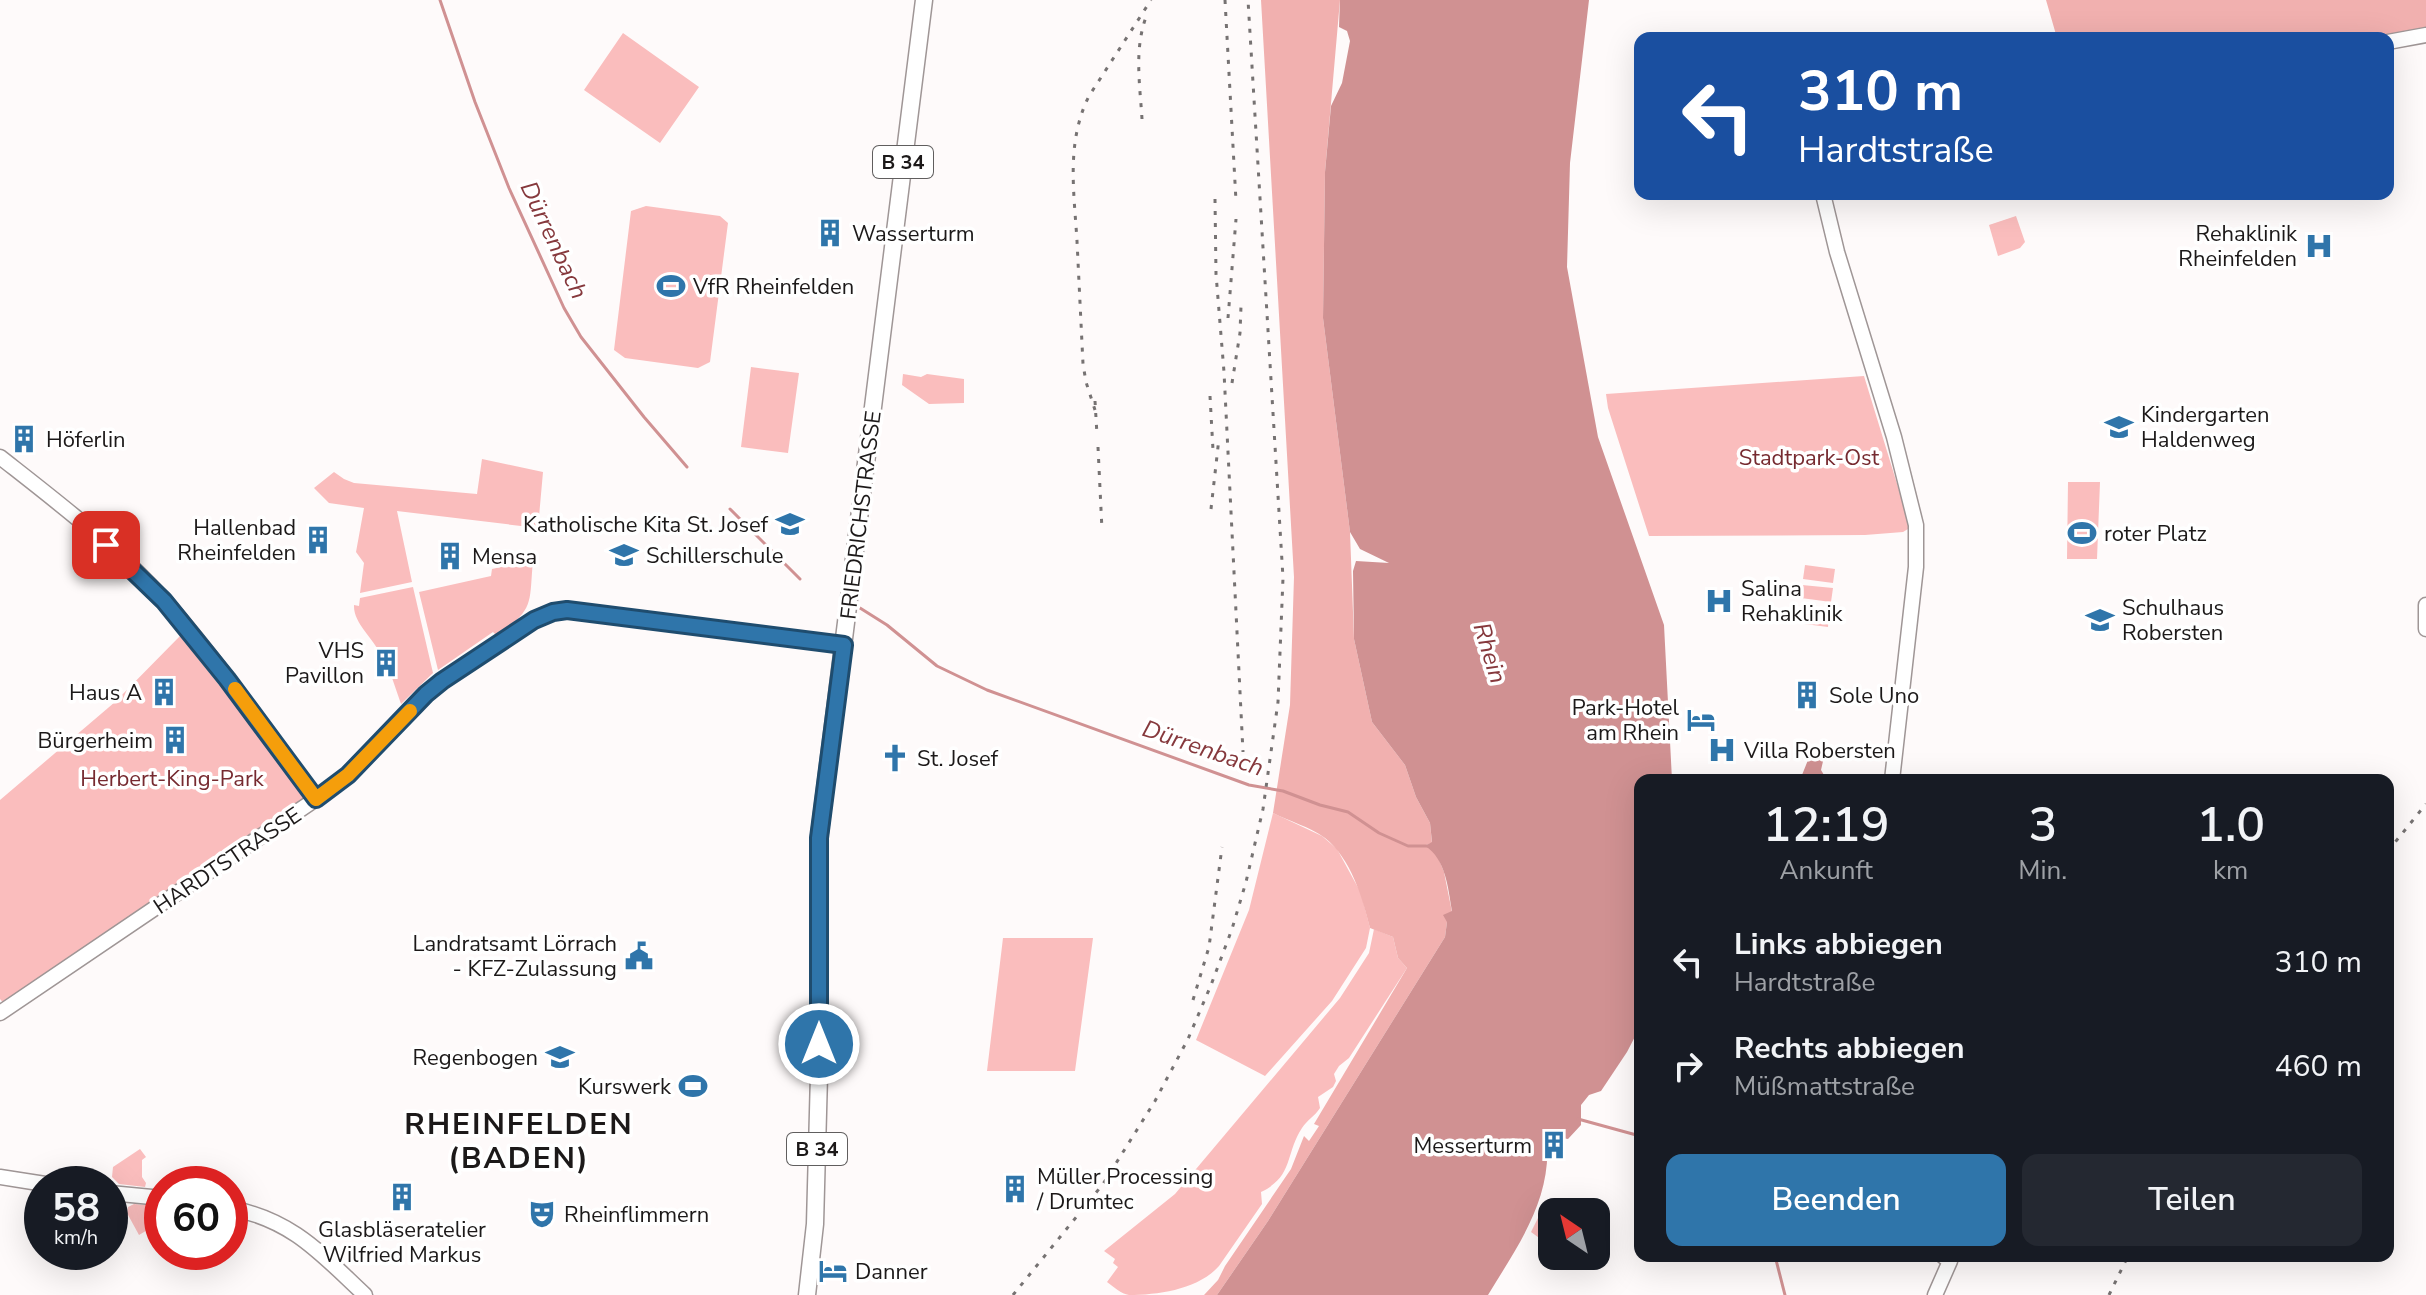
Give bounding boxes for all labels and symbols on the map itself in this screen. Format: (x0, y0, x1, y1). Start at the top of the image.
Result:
road number: B 34 (873, 146, 933, 178)
water label: Dürrenbach (513, 176, 595, 304)
building icon: Wasserturm (815, 218, 845, 248)
place label: Wasserturm (852, 219, 975, 249)
place label: Rehaklinik Rheinfelden (2178, 219, 2298, 274)
hospital icon: Rehaklinik Rheinfelden (2304, 231, 2334, 261)
sports icon: VfR Rheinfelden (656, 271, 686, 301)
place label: VfR Rheinfelden (692, 272, 854, 302)
place label: Kindergarten Haldenweg (2141, 400, 2269, 455)
street label: FRIEDRICHSTRASSE (833, 409, 889, 621)
school or university icon: Kindergarten Haldenweg (2104, 412, 2134, 442)
building icon: Höferlin (9, 424, 39, 454)
place label: Höferlin (46, 425, 126, 455)
park label: Stadtpark-Ost (1739, 443, 1880, 473)
school or university icon: Katholische Kita St. Josef (775, 509, 805, 539)
place label: Katholische Kita St. Josef (523, 510, 769, 540)
pin (72, 511, 140, 579)
place label: Hallenbad Rheinfelden (177, 513, 296, 568)
sports icon: roter Platz (2067, 518, 2097, 548)
place label: roter Platz (2104, 519, 2207, 549)
building icon: Hallenbad Rheinfelden (303, 525, 333, 555)
school or university icon: Schillerschule (609, 540, 639, 570)
building icon: Mensa (435, 541, 465, 571)
place label: Schillerschule (646, 541, 783, 571)
place label: Mensa (472, 542, 537, 572)
place label: Salina Rehaklinik (1741, 574, 1844, 629)
hospital icon: Salina Rehaklinik (1704, 586, 1734, 616)
place label: Schulhaus Robersten (2122, 593, 2224, 648)
school or university icon: Schulhaus Robersten (2085, 605, 2115, 635)
water label: Rhein (1466, 619, 1514, 687)
place label: VHS Pavillon (285, 636, 364, 691)
building icon: VHS Pavillon (371, 648, 401, 678)
building icon: Haus A (149, 677, 179, 707)
place label: Haus A (69, 678, 142, 708)
building icon: Sole Uno (1792, 680, 1822, 710)
place label: Sole Uno (1829, 681, 1919, 711)
place label: Park-Hotel am Rhein (1572, 693, 1679, 748)
hotel icon: Park-Hotel am Rhein (1686, 705, 1716, 735)
water label: Dürrenbach (1138, 712, 1268, 784)
building icon: Bürgerheim (160, 725, 190, 755)
place label: Bürgerheim (37, 726, 153, 756)
hospital icon: Villa Robersten (1707, 735, 1737, 765)
place label: Villa Robersten (1743, 736, 1896, 766)
church icon: St. Josef (880, 743, 910, 773)
place label: St. Josef (917, 744, 999, 774)
park label: Herbert-King-Park (80, 764, 265, 794)
street label: HARDTSTRASSE (148, 800, 307, 921)
place label: Landratsamt Lörrach - KFZ-Zulassung (412, 929, 617, 984)
public building icon: Landratsamt Lörrach - KFZ-Zulassung (624, 941, 654, 971)
position arrow (777, 1002, 861, 1086)
school or university icon: Regenbogen (545, 1042, 575, 1072)
place label: Regenbogen (413, 1043, 538, 1073)
sports icon: Kurswerk (678, 1071, 708, 1101)
place label: Kurswerk (578, 1072, 672, 1102)
district label: RHEINFELDEN (BADEN) (404, 1104, 634, 1179)
building icon: Messerturm (1539, 1130, 1569, 1160)
place label: Messerturm (1413, 1131, 1532, 1161)
road number: B 34 (787, 1133, 847, 1165)
place label: Müller Processing / Drumtec (1036, 1162, 1213, 1217)
speed limit sign: 60 (144, 1166, 248, 1270)
building icon: Müller Processing / Drumtec (1000, 1174, 1030, 1204)
building icon: Glasbläseratelier Wilfried Markus (387, 1182, 417, 1212)
north arrow (1538, 1198, 1610, 1270)
theatre icon: Rheinflimmern (527, 1199, 557, 1229)
place label: Rheinflimmern (564, 1200, 709, 1230)
place label: Glasbläseratelier Wilfried Markus (318, 1215, 486, 1270)
hotel icon: Danner (818, 1256, 848, 1286)
place label: Danner (855, 1257, 928, 1287)

